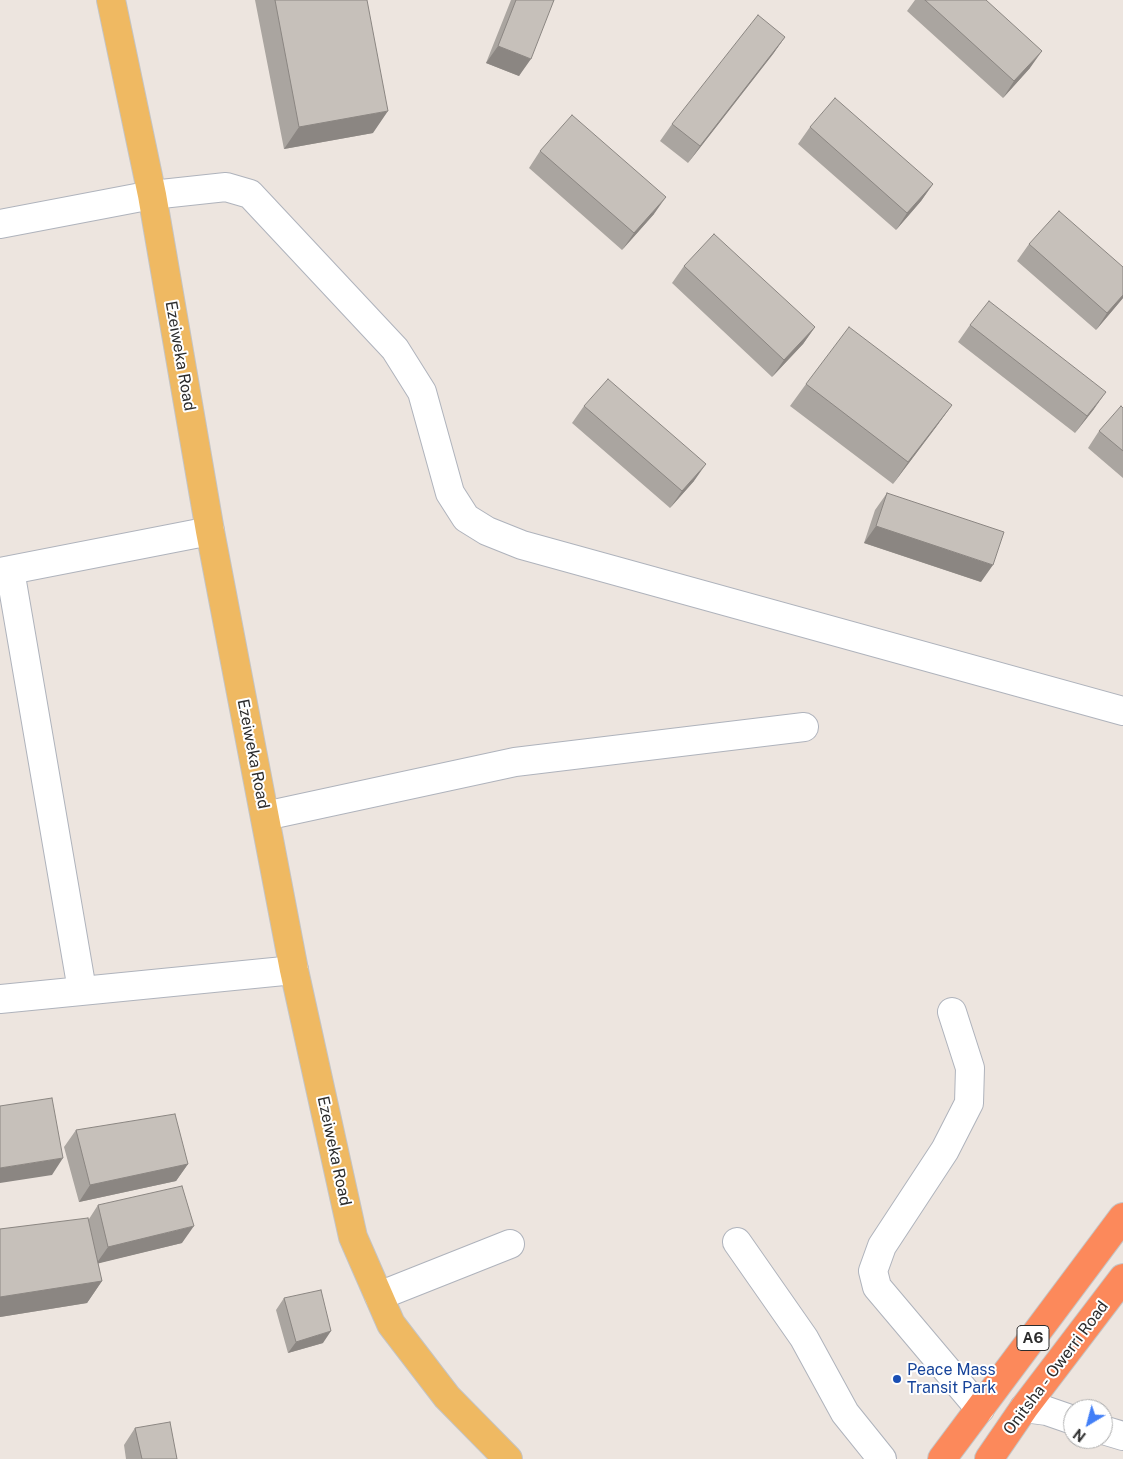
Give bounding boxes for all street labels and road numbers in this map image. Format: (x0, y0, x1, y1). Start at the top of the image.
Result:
street label: Ezeiweka Road (161, 299, 199, 413)
street label: Ezeiweka Road (233, 697, 273, 811)
street label: Ezeiweka Road (313, 1095, 355, 1207)
street label: Onitsha - Owerri Road (999, 1297, 1113, 1439)
road number: A6 (1017, 1326, 1049, 1350)

